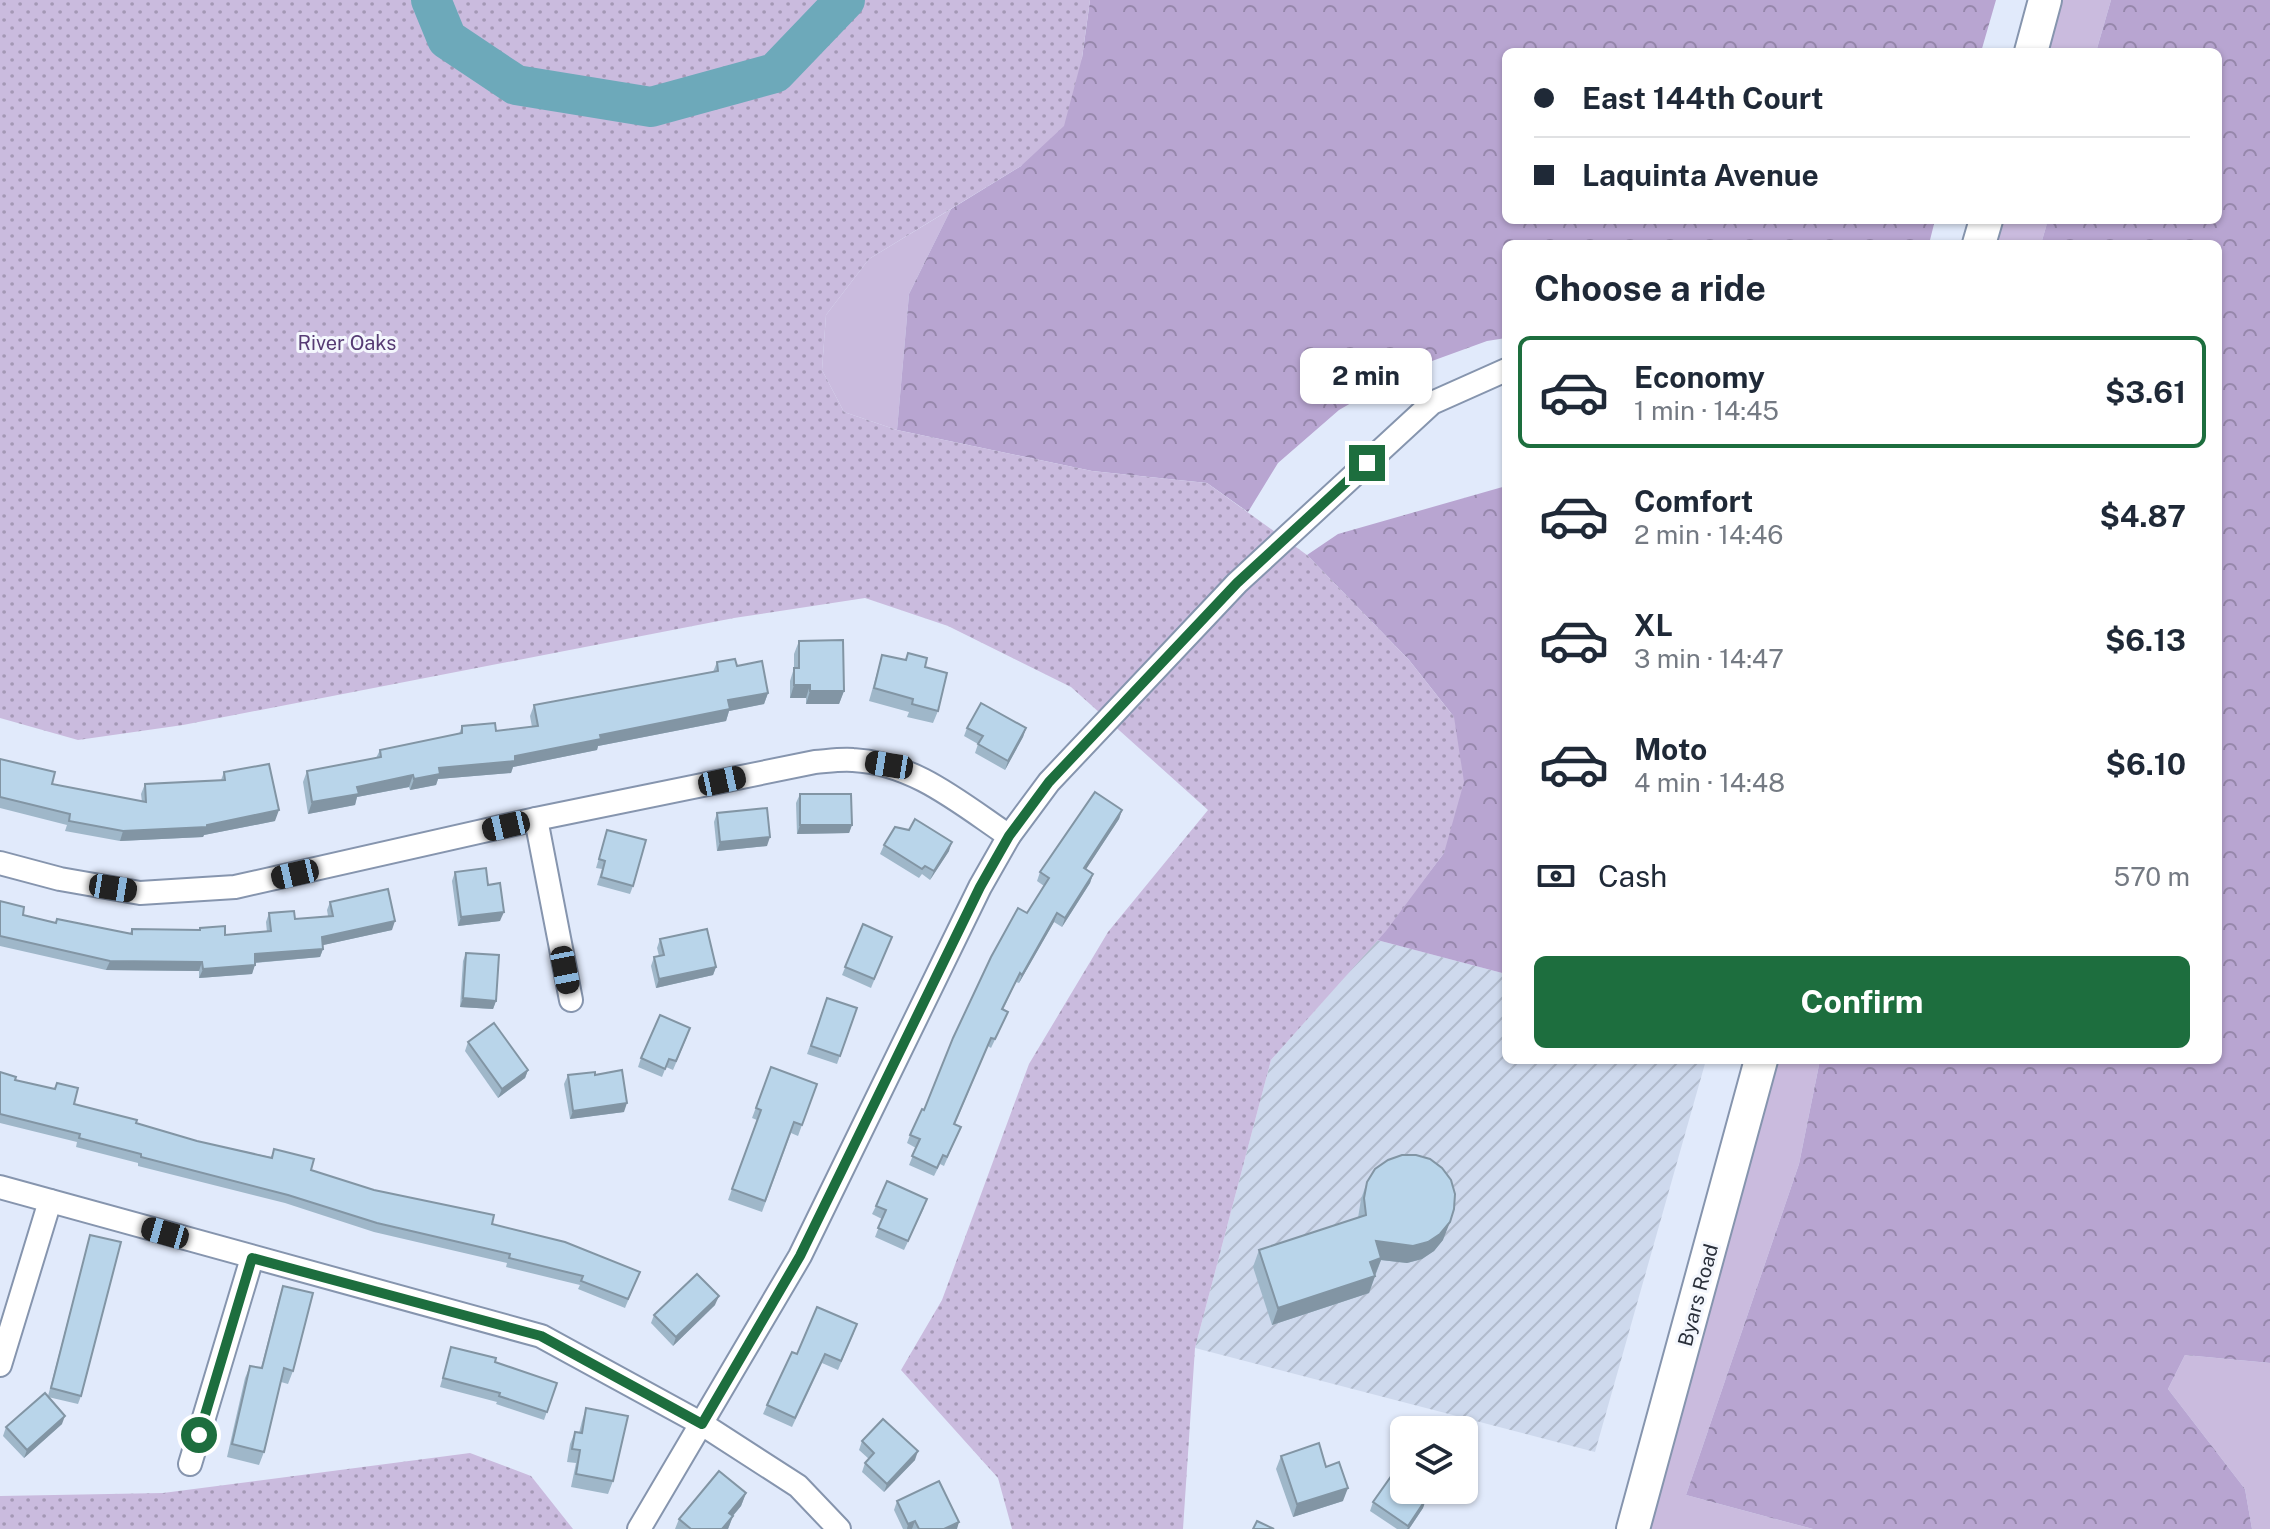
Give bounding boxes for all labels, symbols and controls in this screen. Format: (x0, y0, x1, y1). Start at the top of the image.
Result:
text: East 144th Court (1582, 80, 1823, 116)
text: Laquinta Avenue (1582, 157, 1819, 193)
text: Choose a ride (1534, 267, 1766, 309)
park label: River Oaks (298, 331, 396, 355)
callout: 2 min (1301, 347, 1433, 403)
icon: car (1538, 356, 1610, 428)
text: Economy (1634, 359, 1765, 395)
text: 2 min (1332, 360, 1400, 391)
text: $3.61 (2105, 374, 2186, 410)
text: 1 min · 14:45 (1634, 395, 1779, 426)
route end (1349, 445, 1385, 481)
icon: car (1538, 480, 1610, 552)
text: Comfort (1634, 483, 1753, 519)
text: $4.87 (2099, 498, 2186, 534)
text: 2 min · 14:46 (1634, 519, 1784, 550)
icon: car (1538, 604, 1610, 676)
text: XL (1634, 607, 1673, 643)
text: $6.13 (2105, 622, 2186, 658)
text: 3 min · 14:47 (1634, 643, 1784, 674)
icon: car (1538, 728, 1610, 800)
text: Moto (1634, 731, 1707, 767)
text: $6.10 (2106, 746, 2186, 782)
car (863, 749, 915, 781)
car (696, 764, 748, 798)
text: 4 min · 14:48 (1634, 767, 1785, 798)
car (480, 809, 532, 843)
icon: cash (1534, 854, 1578, 898)
car (269, 857, 321, 891)
text: Cash (1598, 858, 1667, 894)
text: 570 m (2114, 861, 2190, 892)
car (87, 872, 139, 904)
car (549, 944, 581, 996)
button: Confirm (1534, 956, 2190, 1048)
car (139, 1215, 191, 1251)
street label: Byars Road (1673, 1241, 1723, 1349)
map controls (1390, 1416, 1478, 1504)
button: layers (1390, 1416, 1478, 1504)
route start (181, 1417, 217, 1453)

